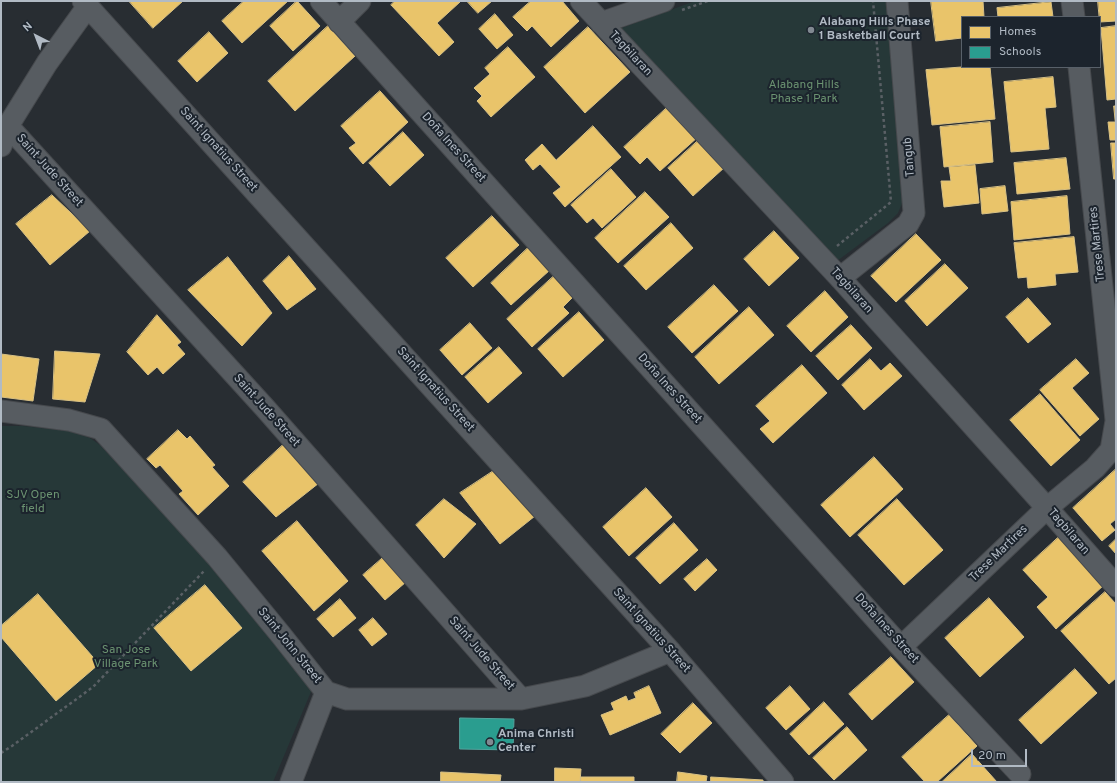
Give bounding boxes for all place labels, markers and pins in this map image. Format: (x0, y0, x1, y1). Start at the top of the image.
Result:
place label: Alabang Hills Phase 1 Basketball Court (819, 16, 930, 44)
marker: Alabang Hills Phase 1 Basketball Court (806, 25, 816, 35)
place label: Anima Christi Center (498, 728, 574, 756)
marker: Anima Christi Center (485, 737, 495, 747)

